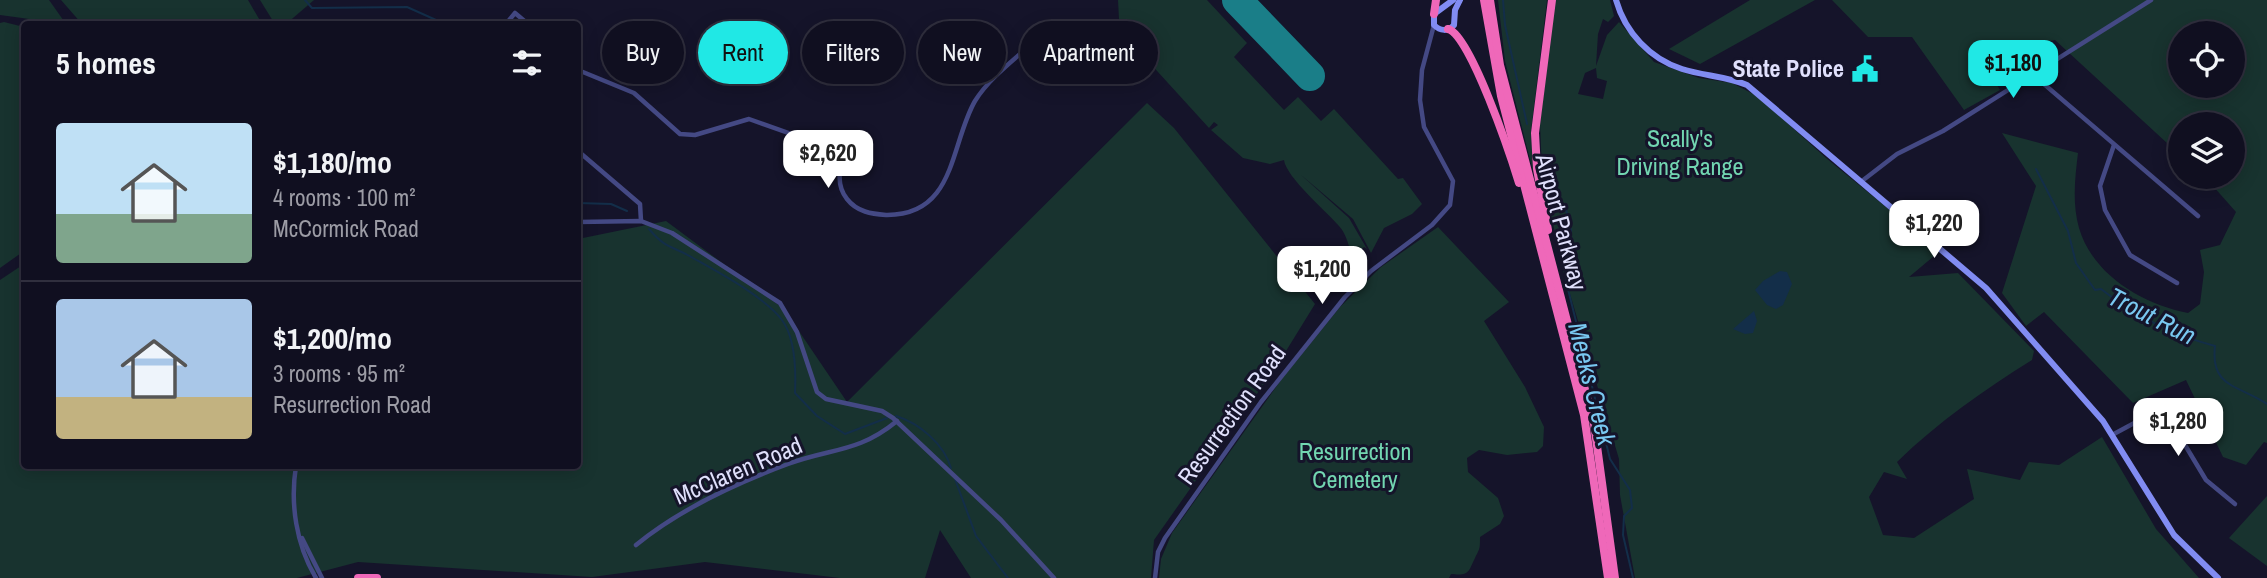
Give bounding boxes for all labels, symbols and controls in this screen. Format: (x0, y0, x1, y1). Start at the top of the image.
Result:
chip: Buy (602, 21, 684, 84)
chip: Rent (698, 21, 788, 84)
chip: Filters (802, 21, 904, 84)
chip: New (918, 21, 1006, 84)
chip: Apartment (1020, 21, 1158, 84)
map controls (2168, 21, 2245, 189)
button: locate (2168, 21, 2245, 98)
pin: $1,180 (1956, 41, 2070, 100)
text: 5 homes (56, 43, 156, 83)
icon: filters (508, 44, 546, 82)
text: $1,180 (1984, 47, 2042, 78)
place label: State Police (1732, 52, 1844, 84)
public building icon: State Police (1850, 54, 1880, 84)
button: layers (2168, 112, 2245, 189)
park label: Scally's Driving Range (1617, 122, 1743, 182)
pin: $2,620 (771, 130, 885, 190)
text: $2,620 (799, 137, 857, 168)
text: $1,180/mo (273, 142, 392, 182)
street label: Airport Parkway (1528, 149, 1596, 294)
icon: home (112, 151, 196, 235)
text: 4 rooms · 100 m² (273, 182, 416, 213)
pin: $1,220 (1877, 201, 1991, 260)
text: $1,220 (1905, 207, 1963, 238)
text: McCormick Road (273, 213, 419, 244)
pin: $1,200 (1265, 246, 1379, 306)
text: $1,200 (1293, 253, 1351, 284)
water label: Trout Run (2102, 279, 2202, 352)
text: $1,200/mo (273, 318, 392, 358)
water label: Meeks Creek (1560, 319, 1625, 450)
icon: home (112, 327, 196, 411)
street label: Resurrection Road (1170, 338, 1293, 491)
text: 3 rooms · 95 m² (273, 358, 405, 389)
text: Resurrection Road (273, 389, 431, 420)
pin: $1,280 (2121, 398, 2235, 458)
text: $1,280 (2149, 405, 2207, 436)
street label: McClaren Road (668, 429, 807, 512)
park label: Resurrection Cemetery (1299, 435, 1411, 495)

